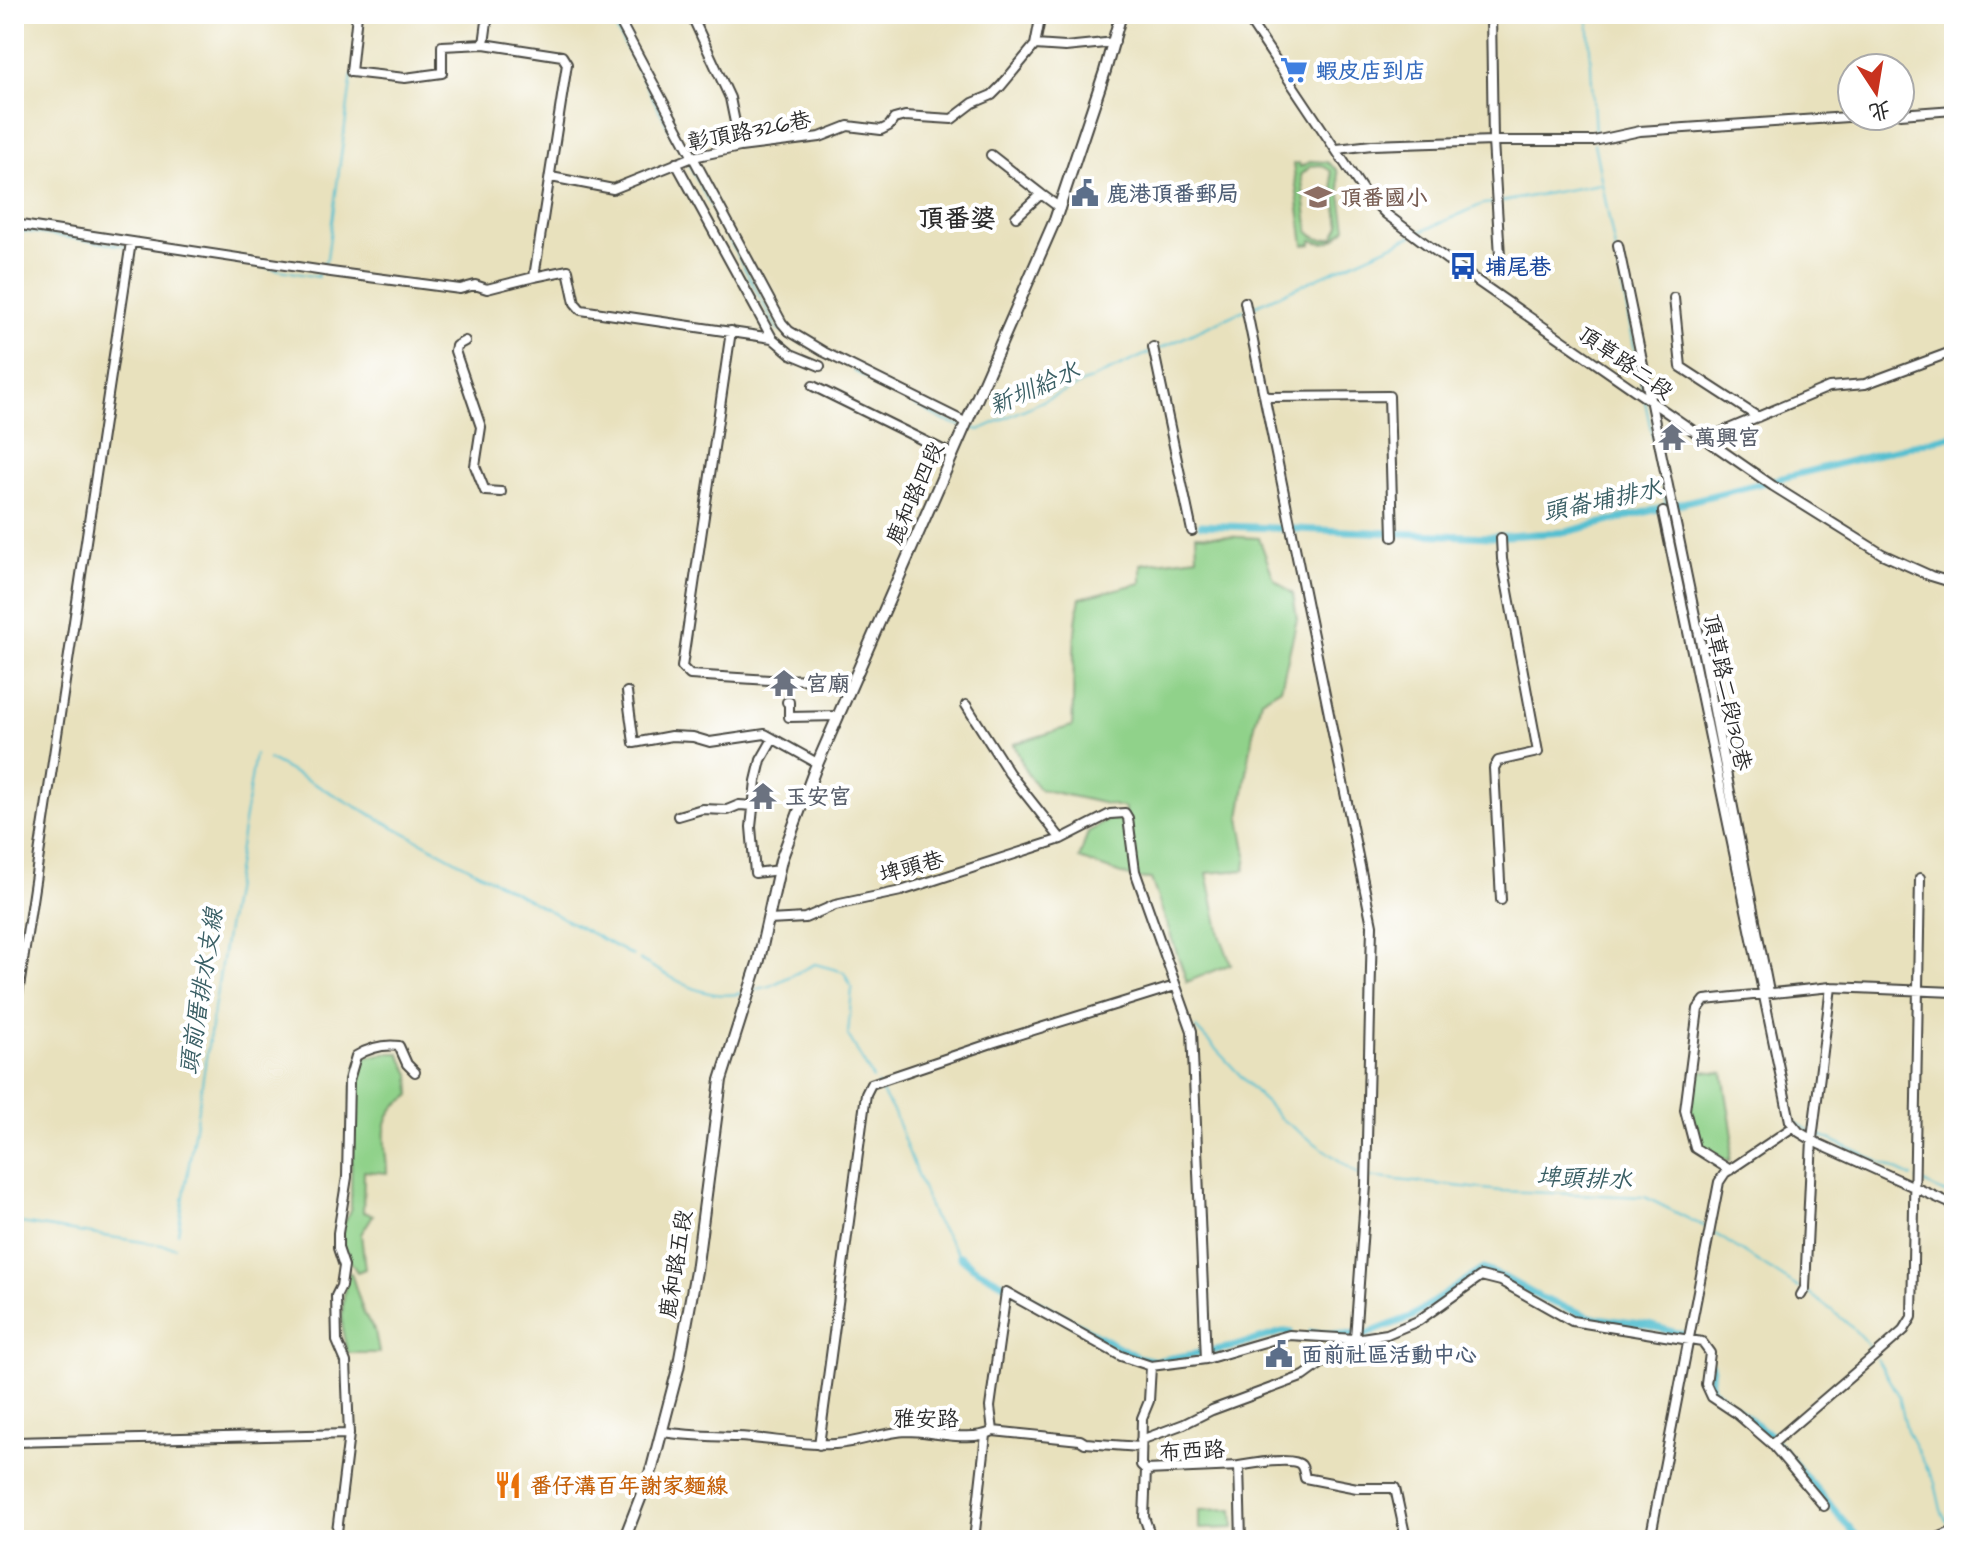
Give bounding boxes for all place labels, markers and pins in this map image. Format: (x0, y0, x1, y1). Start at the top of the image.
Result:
supermarket icon: 蝦皮店到店 (1279, 55, 1309, 85)
place label: 蝦皮店到店 (1316, 56, 1426, 87)
public building icon: 鹿港頂番郵局 (1070, 178, 1100, 208)
place label: 鹿港頂番郵局 (1107, 179, 1239, 210)
school or university icon: 頂番國小 (1303, 182, 1333, 212)
place label: 頂番國小 (1340, 183, 1428, 214)
bus stop icon: 埔尾巷 (1448, 251, 1478, 281)
place label: 埔尾巷 (1485, 252, 1552, 283)
temple icon: 萬興宮 (1657, 422, 1687, 452)
place label: 萬興宮 (1694, 423, 1760, 454)
temple icon: 宮廟 (769, 668, 799, 698)
place label: 宮廟 (806, 669, 850, 700)
temple icon: 玉安宮 (748, 781, 778, 811)
place label: 玉安宮 (785, 782, 851, 813)
public building icon: 面前社區活動中心 (1264, 1339, 1294, 1369)
place label: 面前社區活動中心 (1301, 1340, 1477, 1371)
restaurant icon: 番仔溝百年謝家麵線 (493, 1470, 523, 1500)
place label: 番仔溝百年謝家麵線 (530, 1471, 728, 1502)

